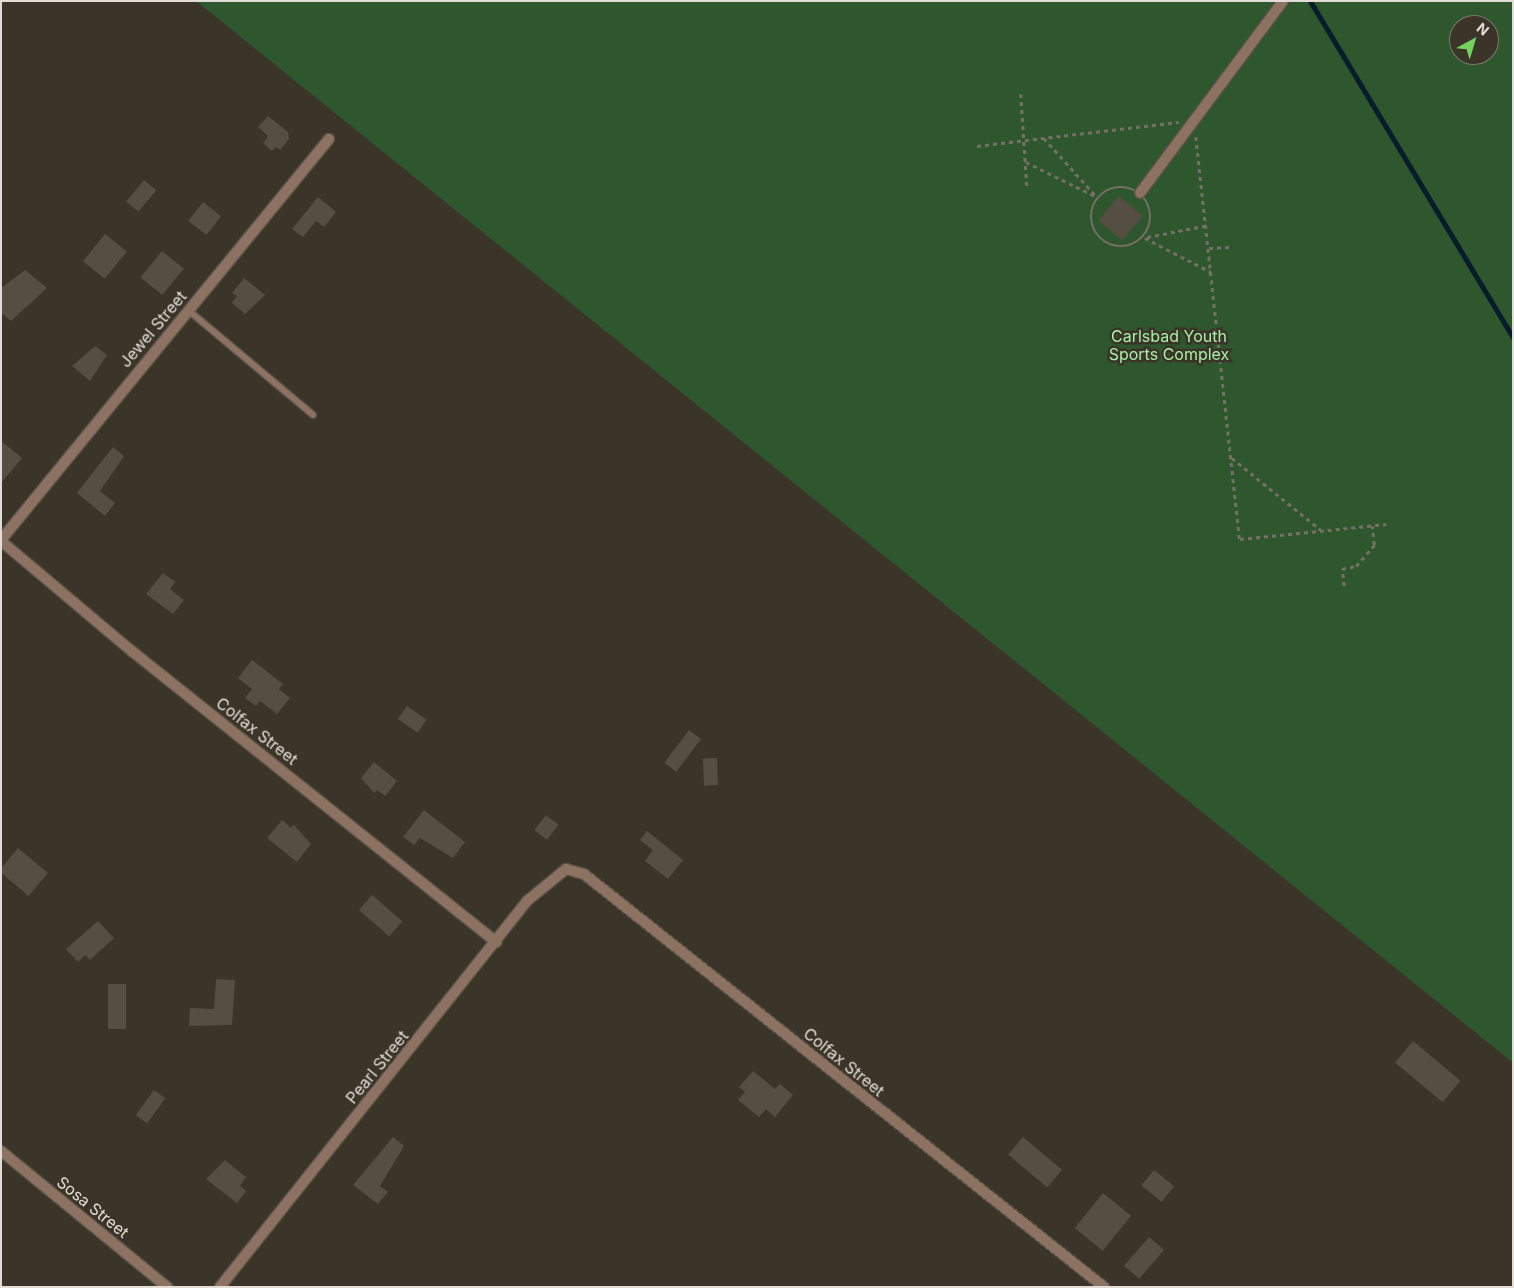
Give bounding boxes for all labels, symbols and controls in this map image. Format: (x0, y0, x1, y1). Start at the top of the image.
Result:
north arrow (1449, 15, 1499, 65)
text: N (1474, 19, 1493, 39)
street label: Jewel Street (115, 287, 191, 371)
park label: Carlsbad Youth Sports Complex (1109, 326, 1229, 364)
street label: Colfax Street (212, 693, 302, 769)
street label: Colfax Street (800, 1024, 888, 1100)
street label: Pearl Street (342, 1027, 412, 1107)
street label: Sosa Street (53, 1172, 133, 1242)

